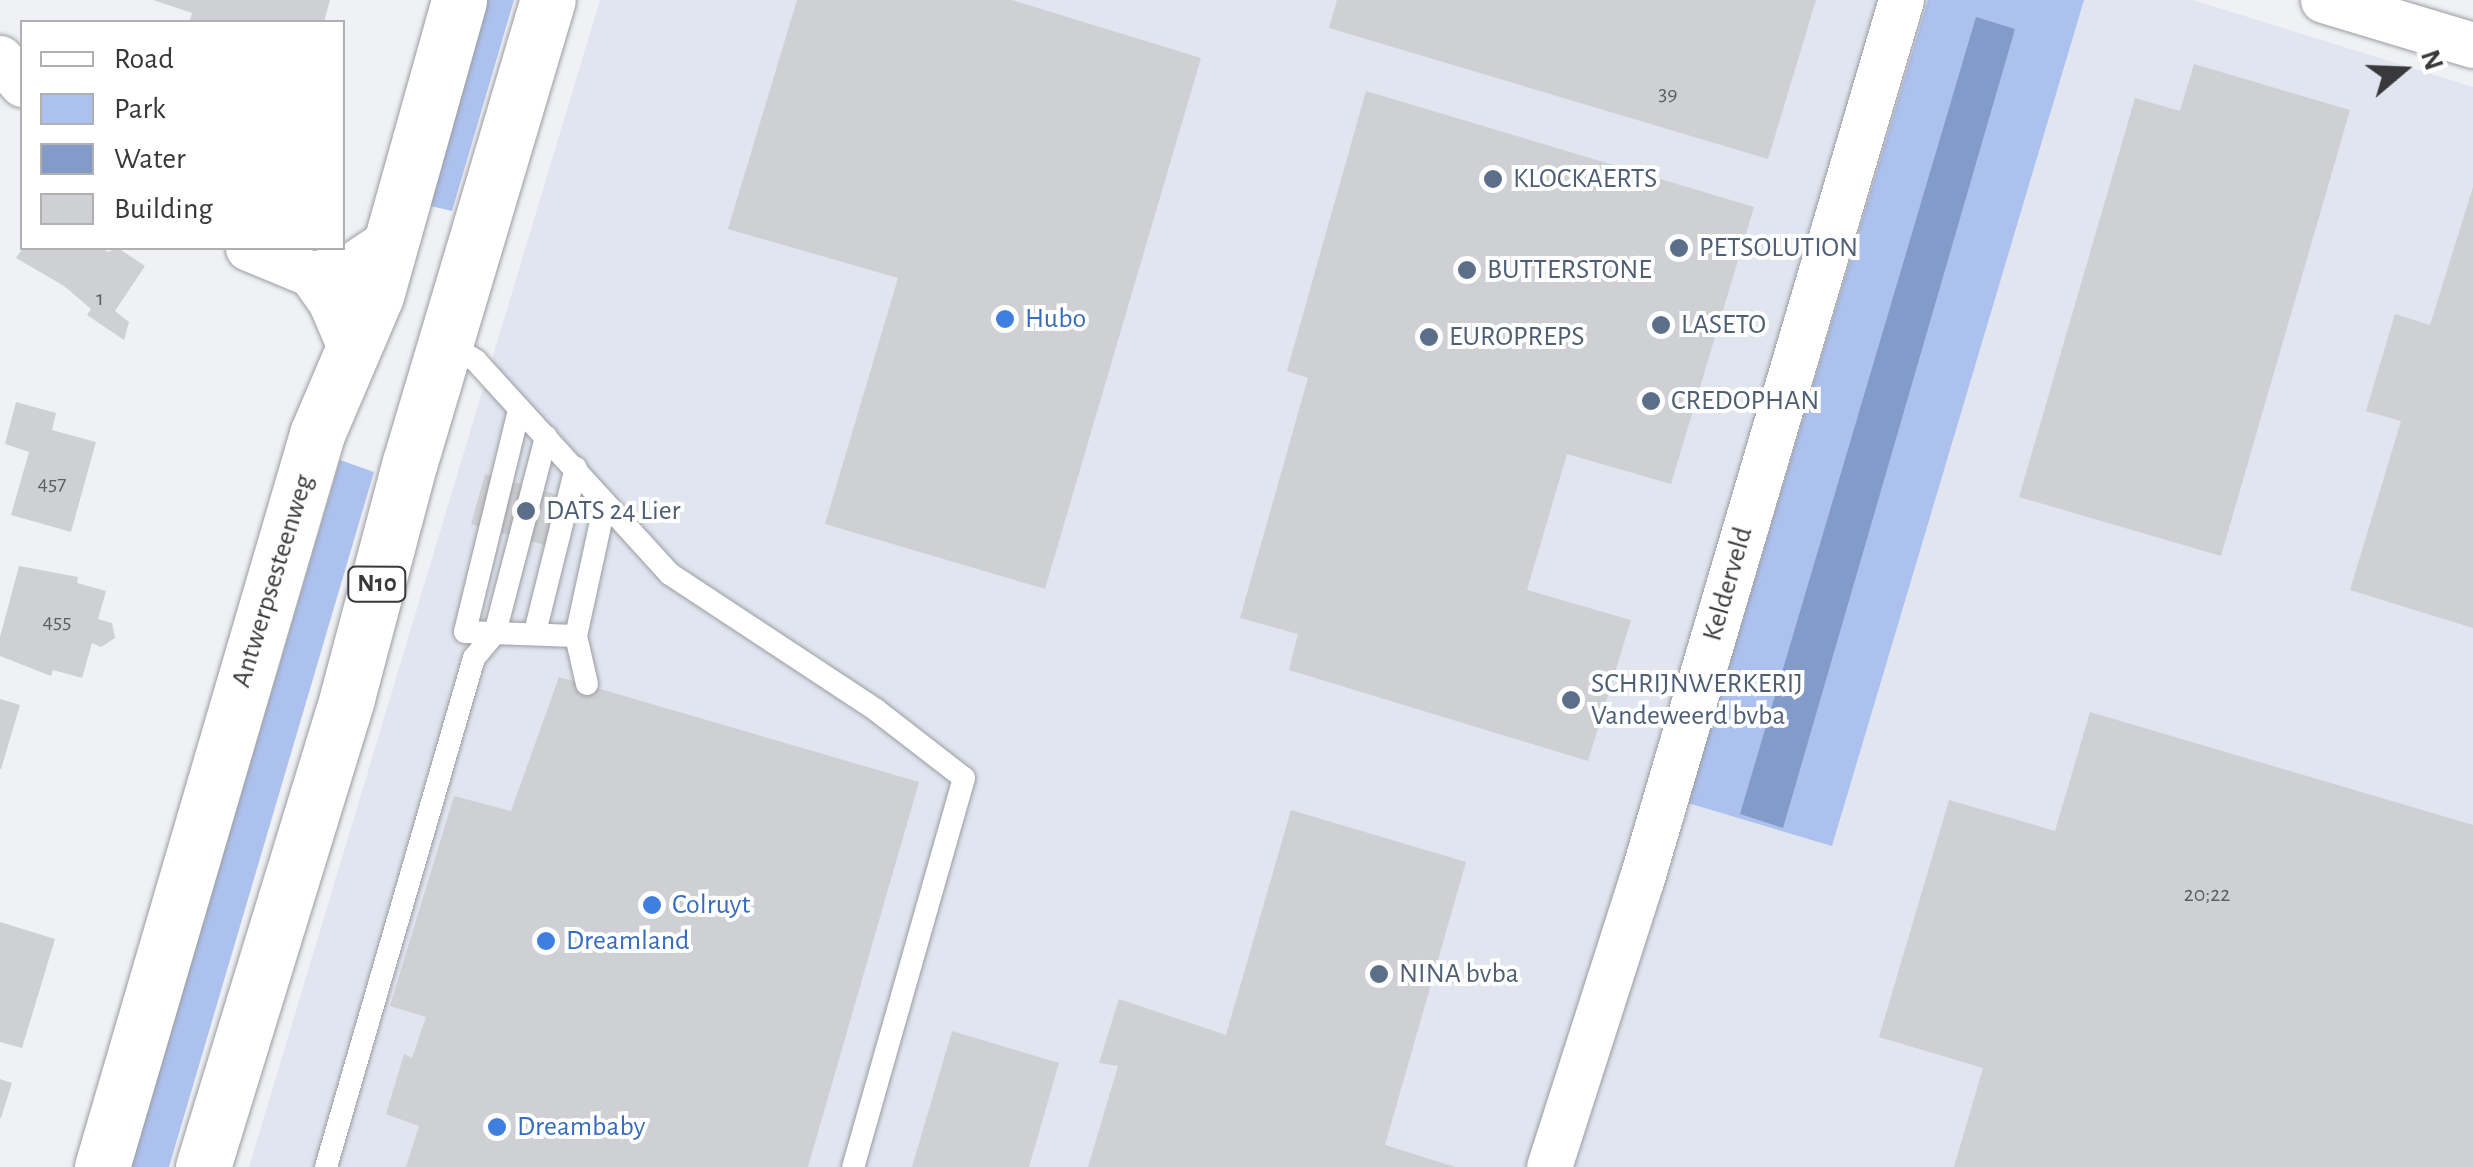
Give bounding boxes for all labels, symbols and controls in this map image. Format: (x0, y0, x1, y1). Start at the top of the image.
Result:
legend (20, 20, 345, 250)
north arrow (2353, 20, 2453, 120)
text: Road (114, 44, 174, 74)
text: N (2415, 46, 2448, 74)
house number: 39 (1658, 81, 1678, 107)
text: Park (114, 94, 166, 124)
text: Water (114, 144, 186, 174)
place label: KLOCKAERTS (1513, 162, 1657, 196)
marker: KLOCKAERTS (1482, 168, 1504, 190)
text: Building (114, 194, 213, 224)
place label: PETSOLUTION (1699, 231, 1858, 265)
marker: PETSOLUTION (1668, 237, 1690, 259)
place label: BUTTERSTONE (1487, 253, 1652, 287)
marker: BUTTERSTONE (1456, 259, 1478, 281)
house number: 1 (96, 286, 104, 312)
place label: Hubo (1025, 302, 1086, 336)
marker: Hubo (994, 308, 1016, 330)
place label: LASETO (1681, 308, 1766, 342)
marker: LASETO (1650, 314, 1672, 336)
place label: EUROPREPS (1449, 320, 1584, 354)
marker: EUROPREPS (1418, 326, 1440, 348)
place label: CREDOPHAN (1671, 384, 1819, 418)
marker: CREDOPHAN (1640, 390, 1662, 412)
house number: 457 (38, 471, 66, 497)
street label: Antwerpsesteenweg (225, 471, 321, 691)
place label: DATS 24 Lier (546, 494, 681, 528)
marker: DATS 24 Lier (515, 500, 537, 522)
street label: Kelderveld (1696, 523, 1760, 645)
road number: N10 (347, 564, 407, 604)
house number: 455 (43, 609, 71, 635)
place label: SCHRIJNWERKERIJ Vandeweerd bvba (1591, 667, 1803, 733)
marker: SCHRIJNWERKERIJ Vandeweerd bvba (1560, 689, 1582, 711)
house number: 20;22 (2184, 882, 2230, 908)
place label: Colruyt (672, 888, 751, 922)
marker: Colruyt (641, 894, 663, 916)
place label: Dreamland (566, 924, 690, 958)
marker: Dreamland (535, 930, 557, 952)
place label: NINA bvba (1399, 957, 1519, 991)
marker: NINA bvba (1368, 963, 1390, 985)
place label: Dreambaby (517, 1110, 645, 1144)
marker: Dreambaby (486, 1116, 508, 1138)

